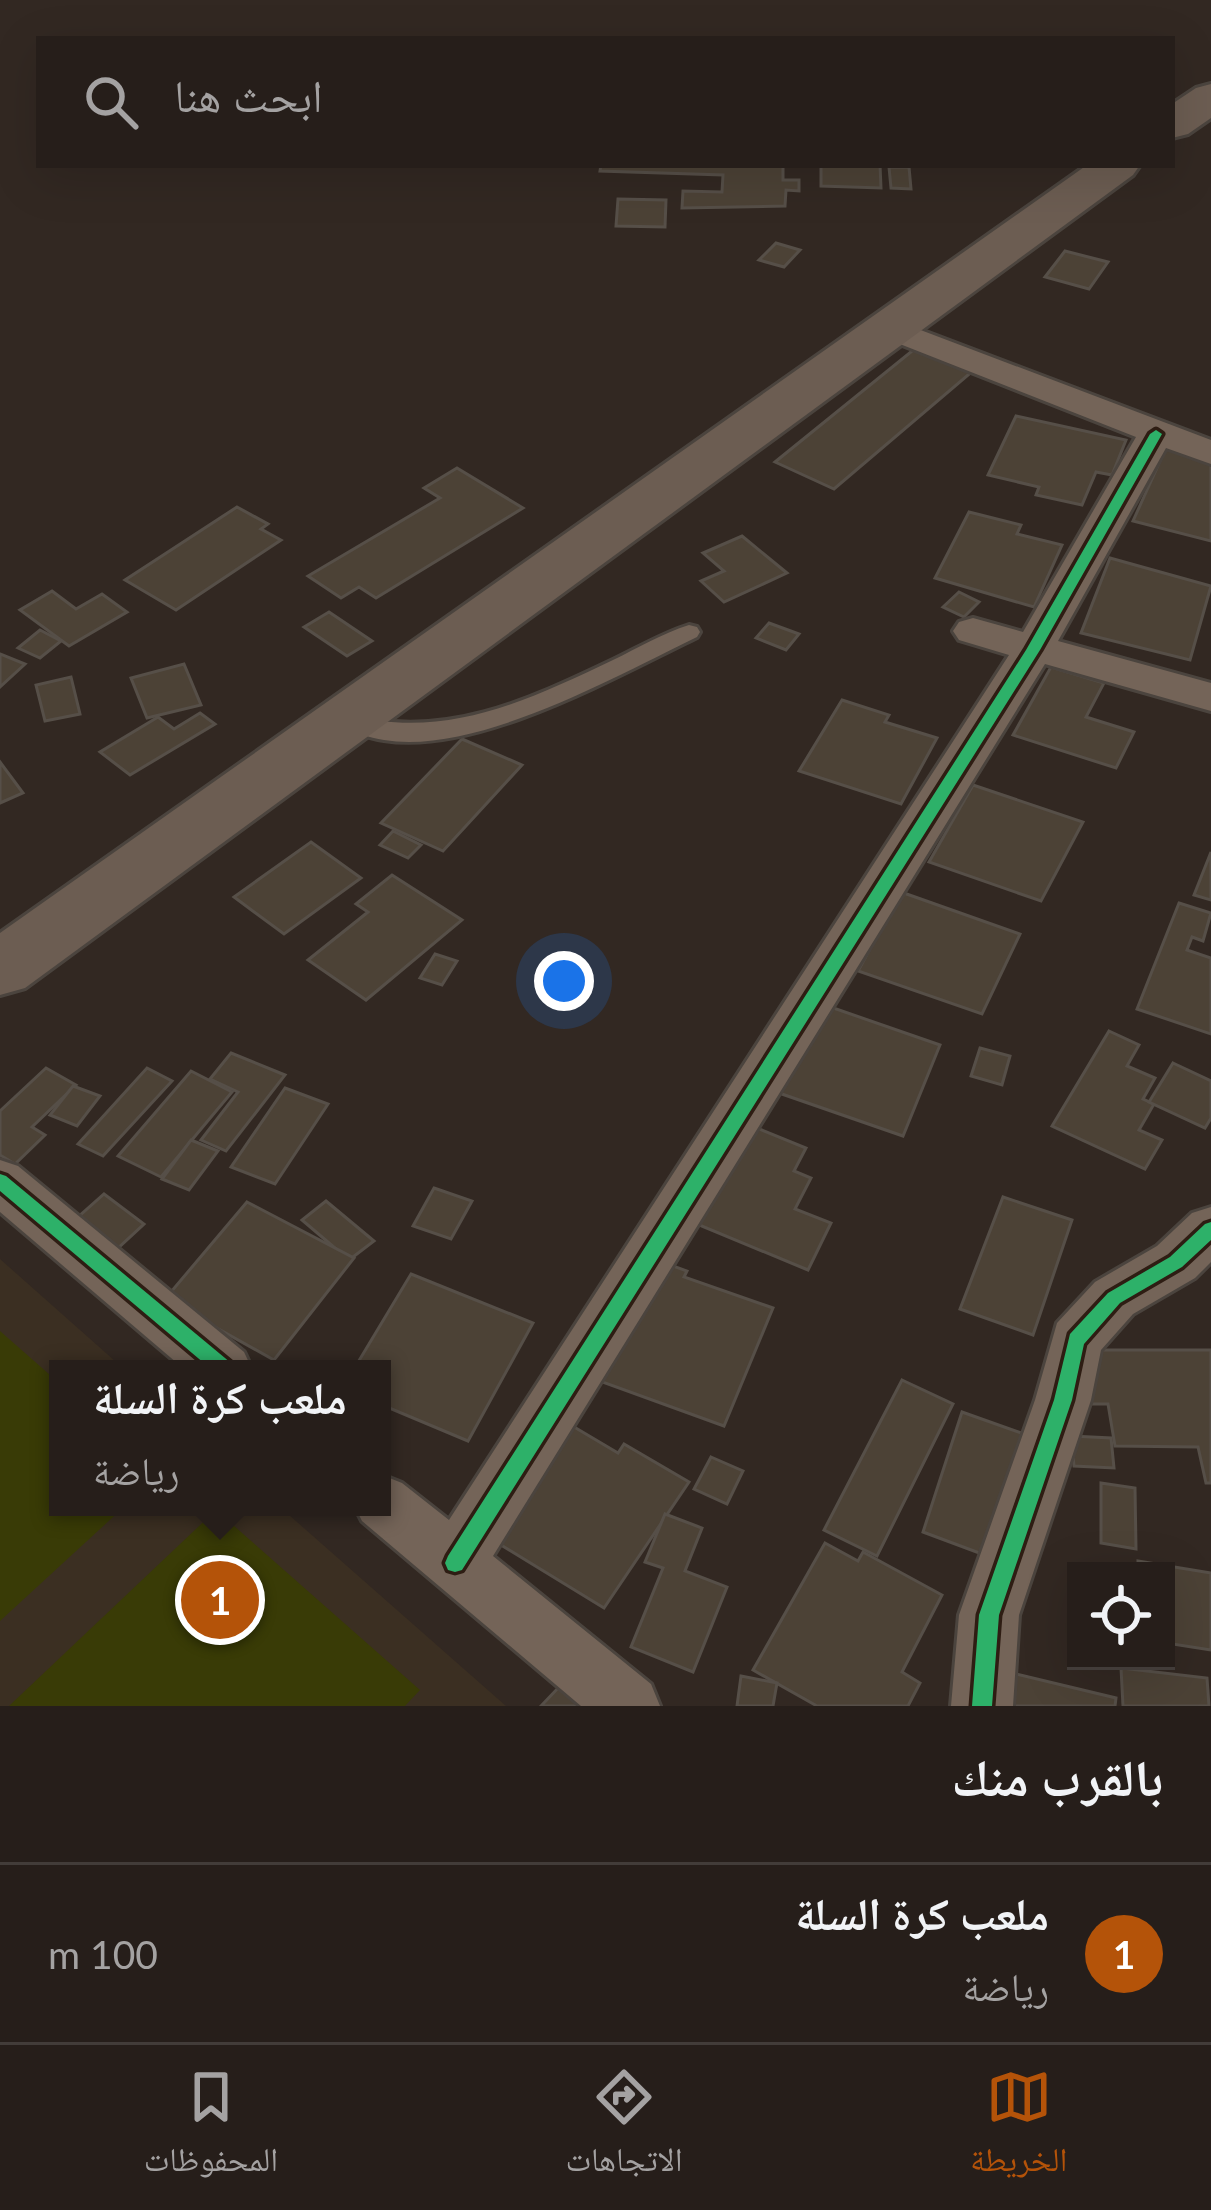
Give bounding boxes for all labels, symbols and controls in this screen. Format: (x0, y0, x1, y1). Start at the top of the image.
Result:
search box (36, 36, 1175, 168)
text: ابحث هنا (174, 68, 323, 122)
icon: search (78, 69, 144, 135)
your location (534, 951, 594, 1011)
popup (49, 1360, 391, 1516)
text: ملعب كرة السلة (93, 1370, 347, 1424)
text: رياضة (93, 1447, 180, 1493)
pin: 1 (181, 1555, 259, 1645)
map controls (1067, 1562, 1175, 1670)
button: locate (1067, 1562, 1175, 1670)
text: بالقرب منك (952, 1746, 1163, 1807)
text: ملعب كرة السلة (795, 1886, 1049, 1940)
text: 100 m (48, 1931, 158, 1977)
text: 1 (1113, 1931, 1135, 1977)
text: رياضة (962, 1963, 1049, 2009)
tab: المحفوظات (144, 2064, 278, 2192)
tab: الاتجاهات (565, 2064, 683, 2192)
tab: الخريطة (970, 2064, 1067, 2192)

